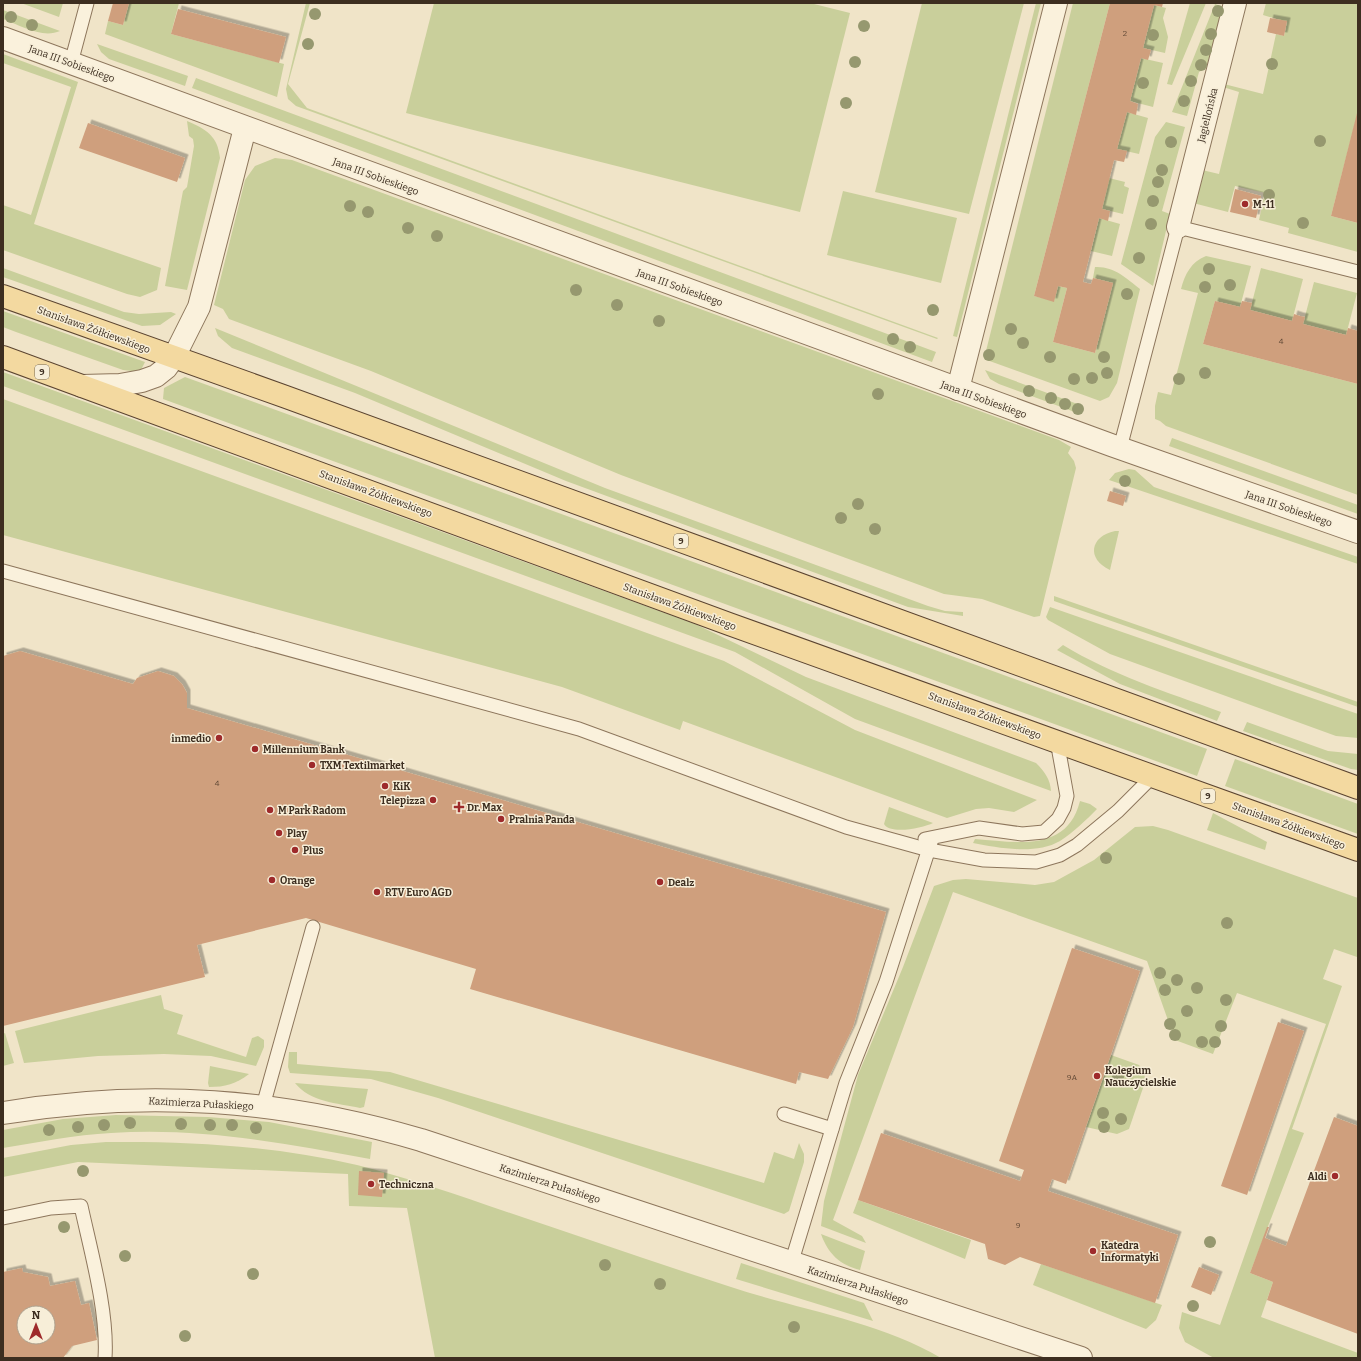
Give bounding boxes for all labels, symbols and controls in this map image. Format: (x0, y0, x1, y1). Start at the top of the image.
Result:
house number: 2 (1123, 29, 1127, 38)
street label: Jana III Sobieskiego (26, 42, 117, 85)
street label: Jagiellońska (1194, 86, 1221, 145)
street label: Jana III Sobieskiego (330, 155, 421, 198)
marker: M-11 (1240, 199, 1250, 209)
place label: M-11 (1253, 199, 1275, 211)
street label: Jana III Sobieskiego (634, 266, 725, 309)
street label: Stanisława Żółkiewskiego (35, 302, 153, 356)
house number: 4 (1279, 337, 1284, 346)
road number: 9 (35, 365, 49, 379)
street label: Jana III Sobieskiego (938, 378, 1029, 421)
street label: Stanisława Żółkiewskiego (317, 466, 435, 520)
street label: Jana III Sobieskiego (1243, 488, 1334, 529)
road number: 9 (674, 534, 688, 548)
street label: Stanisława Żółkiewskiego (621, 579, 739, 633)
street label: Stanisława Żółkiewskiego (926, 688, 1044, 742)
place label: inmedio (171, 733, 211, 745)
marker: inmedio (214, 733, 224, 743)
marker: Millennium Bank (250, 744, 260, 754)
place label: Millennium Bank (263, 744, 345, 756)
marker: TXM Textilmarket (307, 760, 317, 770)
place label: TXM Textilmarket (320, 760, 405, 772)
house number: 4 (215, 779, 220, 788)
marker: KiK (380, 781, 390, 791)
place label: KiK (393, 781, 411, 793)
road number: 9 (1201, 789, 1215, 803)
place label: Telepizza (380, 795, 425, 807)
marker: Telepizza (428, 795, 438, 805)
street label: Stanisława Żółkiewskiego (1230, 798, 1348, 852)
marker: Dr. Max (454, 802, 464, 812)
place label: Dr. Max (467, 802, 502, 814)
marker: M Park Radom (265, 805, 275, 815)
place label: M Park Radom (278, 805, 346, 817)
marker: Pralnia Panda (496, 814, 506, 824)
place label: Pralnia Panda (509, 814, 575, 826)
marker: Play (274, 828, 284, 838)
place label: Play (287, 828, 307, 840)
marker: Plus (290, 845, 300, 855)
place label: Plus (303, 845, 323, 857)
marker: Orange (267, 875, 277, 885)
place label: Orange (280, 875, 315, 887)
marker: Dealz (655, 877, 665, 887)
place label: Dealz (668, 877, 694, 889)
marker: RTV Euro AGD (372, 887, 382, 897)
place label: RTV Euro AGD (385, 887, 452, 899)
place label: Kolegium Nauczycielskie (1105, 1065, 1177, 1089)
marker: Kolegium Nauczycielskie (1092, 1071, 1102, 1081)
house number: 9A (1067, 1073, 1078, 1082)
street label: Kazimierza Pułaskiego (148, 1095, 254, 1113)
street label: Kazimierza Pułaskiego (498, 1162, 602, 1206)
place label: Aldi (1308, 1171, 1328, 1183)
marker: Aldi (1330, 1171, 1340, 1181)
marker: Techniczna (366, 1179, 376, 1189)
place label: Techniczna (379, 1179, 434, 1191)
house number: 9 (1016, 1221, 1021, 1230)
place label: Katedra Informatyki (1101, 1240, 1160, 1264)
marker: Katedra Informatyki (1088, 1246, 1098, 1256)
street label: Kazimierza Pułaskiego (806, 1264, 910, 1308)
north arrow (16, 1305, 56, 1345)
text: N (32, 1309, 41, 1322)

